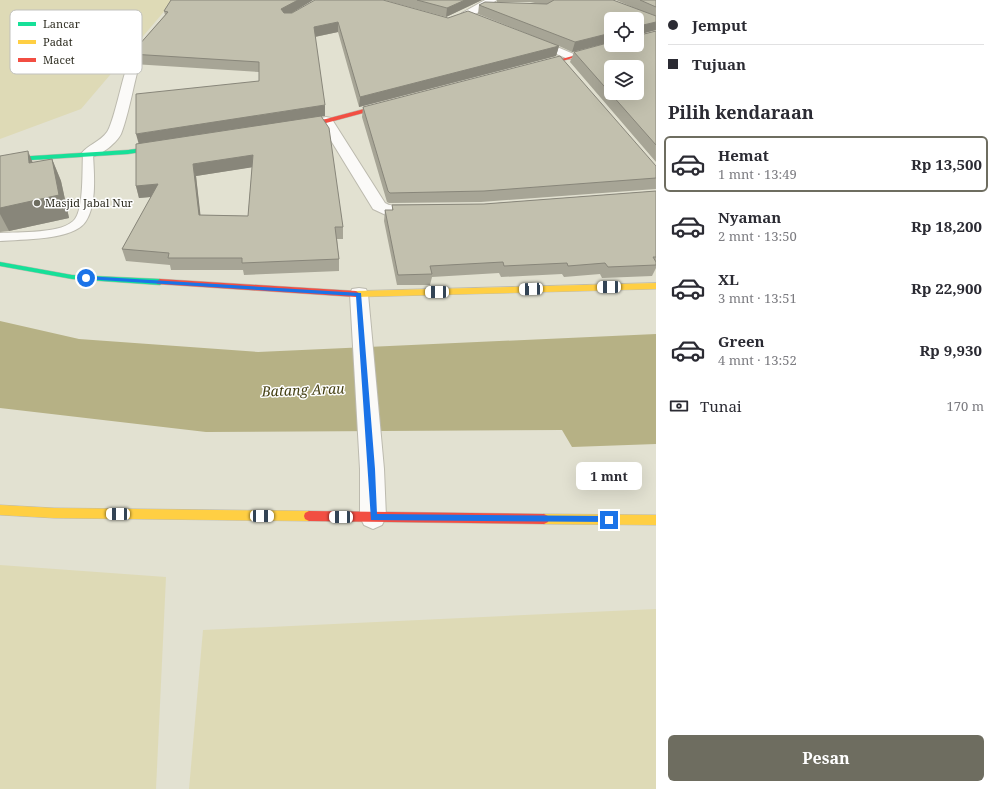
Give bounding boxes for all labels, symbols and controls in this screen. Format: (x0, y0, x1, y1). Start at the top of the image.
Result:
legend (10, 10, 142, 74)
map controls (604, 12, 644, 100)
button: locate (604, 12, 644, 52)
text: Jemput (692, 15, 747, 35)
text: Lancar (43, 16, 81, 31)
text: Padat (43, 34, 73, 49)
text: Macet (43, 52, 75, 67)
text: Tujuan (692, 54, 746, 74)
button: layers (604, 60, 644, 100)
text: Pilih kendaraan (668, 100, 814, 124)
text: Hemat (718, 145, 769, 165)
icon: car (670, 146, 706, 182)
text: Rp 13,500 (911, 154, 982, 174)
text: 1 mnt · 13:49 (718, 165, 797, 183)
place label: Masjid Jabal Nur (45, 195, 134, 210)
marker: Masjid Jabal Nur (32, 198, 42, 208)
text: Nyaman (718, 207, 781, 227)
icon: car (670, 208, 706, 244)
text: Rp 18,200 (911, 216, 982, 236)
text: 2 mnt · 13:50 (718, 227, 797, 245)
route start (77, 269, 95, 287)
text: XL (718, 269, 739, 289)
icon: car (670, 270, 706, 306)
text: Rp 22,900 (911, 278, 982, 298)
car (597, 281, 621, 293)
car (519, 283, 543, 295)
car (425, 286, 449, 298)
text: 3 mnt · 13:51 (718, 289, 797, 307)
text: Green (718, 331, 765, 351)
icon: car (670, 332, 706, 368)
text: Rp 9,930 (919, 340, 982, 360)
text: 4 mnt · 13:52 (718, 351, 797, 369)
water label: Batang Arau (260, 379, 345, 400)
icon: cash (668, 395, 690, 417)
text: Tunai (700, 396, 742, 416)
text: 170 m (947, 397, 984, 415)
callout: 1 mnt (576, 462, 642, 490)
text: 1 mnt (590, 467, 628, 485)
car (106, 508, 130, 520)
car (250, 510, 274, 522)
car (329, 511, 353, 523)
route end (600, 511, 618, 529)
button: Pesan (668, 735, 984, 781)

